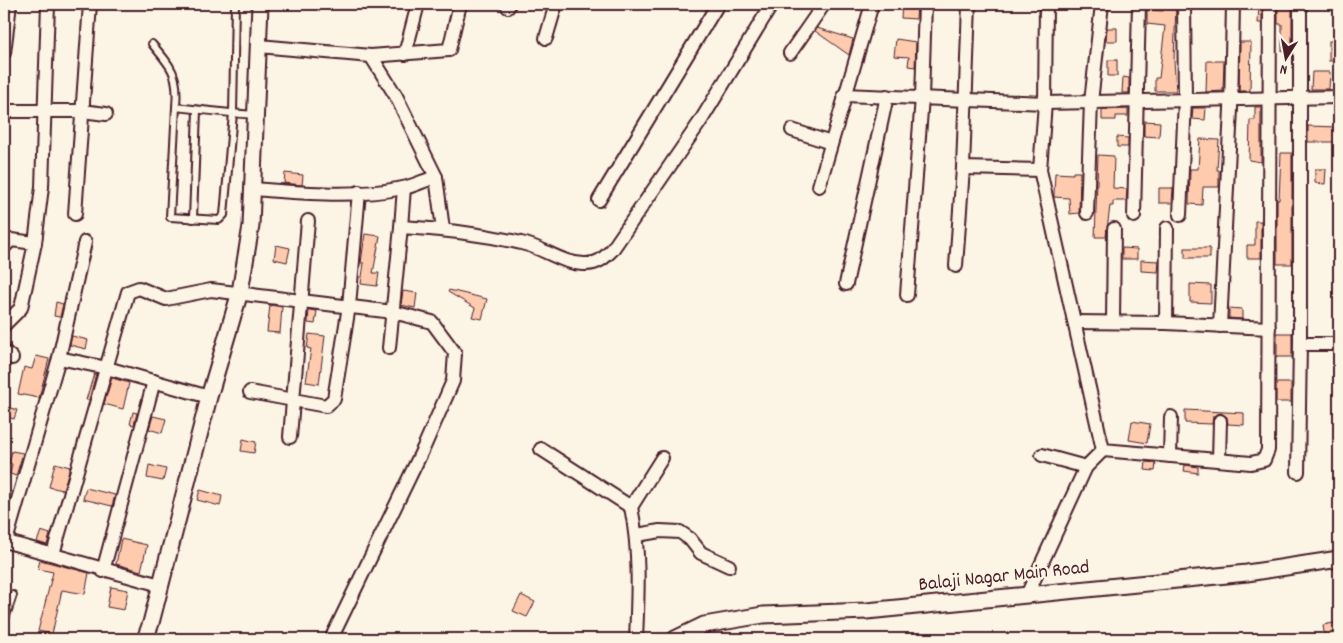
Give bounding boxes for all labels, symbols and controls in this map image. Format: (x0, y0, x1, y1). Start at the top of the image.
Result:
north arrow (1260, 32, 1310, 82)
text: N (1279, 58, 1289, 79)
street label: Balaji Nagar Main Road (917, 554, 1091, 600)

